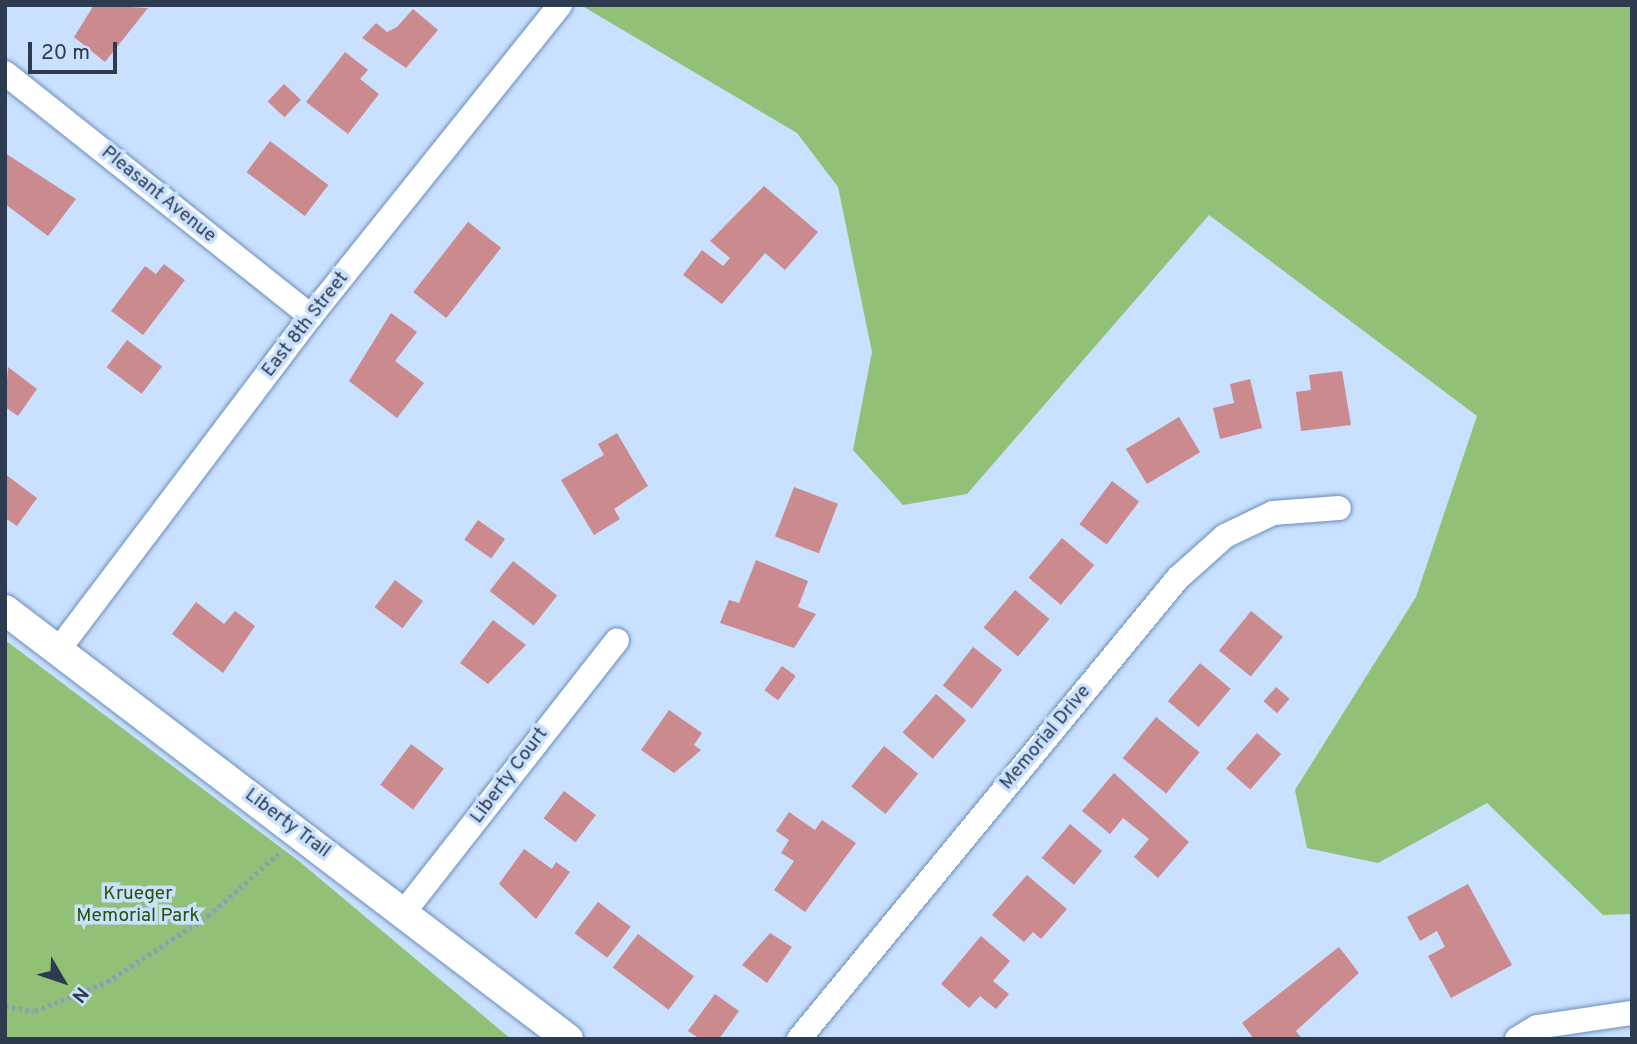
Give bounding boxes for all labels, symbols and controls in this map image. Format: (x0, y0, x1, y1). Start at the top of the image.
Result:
scale bar (32, 28, 121, 72)
text: 20 m (41, 40, 90, 67)
street label: Pleasant Avenue (96, 142, 220, 248)
street label: East 8th Street (258, 268, 354, 382)
street label: Memorial Drive (996, 681, 1096, 795)
street label: Liberty Court (466, 723, 554, 829)
street label: Liberty Trail (239, 784, 335, 864)
park label: Krueger Memorial Park (76, 884, 200, 928)
north arrow (28, 946, 98, 1016)
text: N (66, 981, 93, 1007)

